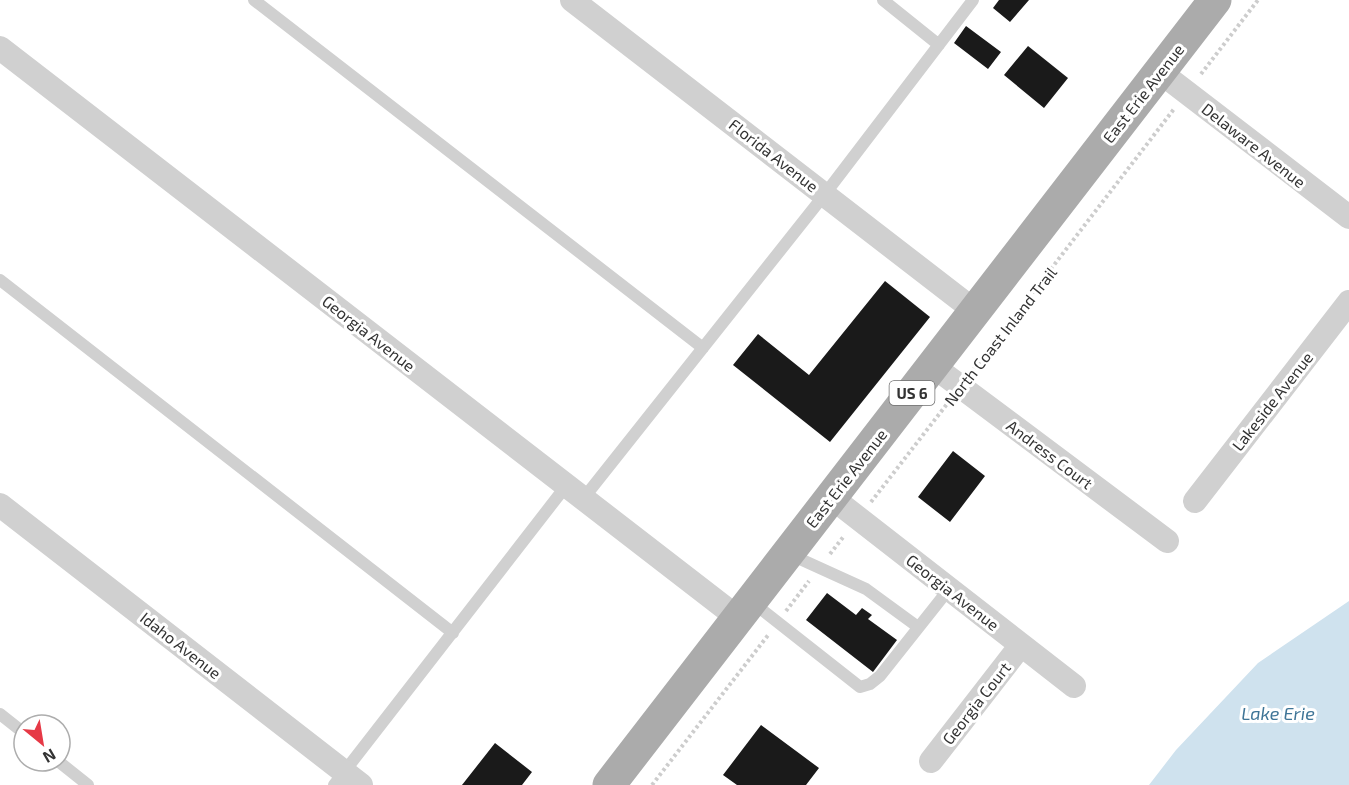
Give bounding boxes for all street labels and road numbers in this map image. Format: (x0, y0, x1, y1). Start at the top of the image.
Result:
street label: East Erie Avenue (1098, 40, 1188, 146)
street label: Delaware Avenue (1198, 99, 1310, 191)
street label: Florida Avenue (726, 114, 822, 196)
street label: North Coast Inland Trail (940, 263, 1060, 409)
street label: Georgia Avenue (319, 291, 419, 375)
street label: Lakeside Avenue (1228, 348, 1316, 454)
road number: US 6 (890, 381, 934, 405)
street label: Andress Court (1003, 415, 1097, 493)
street label: East Erie Avenue (801, 425, 891, 531)
street label: Georgia Avenue (903, 550, 1003, 634)
street label: Idaho Avenue (137, 608, 225, 682)
street label: Georgia Court (938, 658, 1014, 748)

